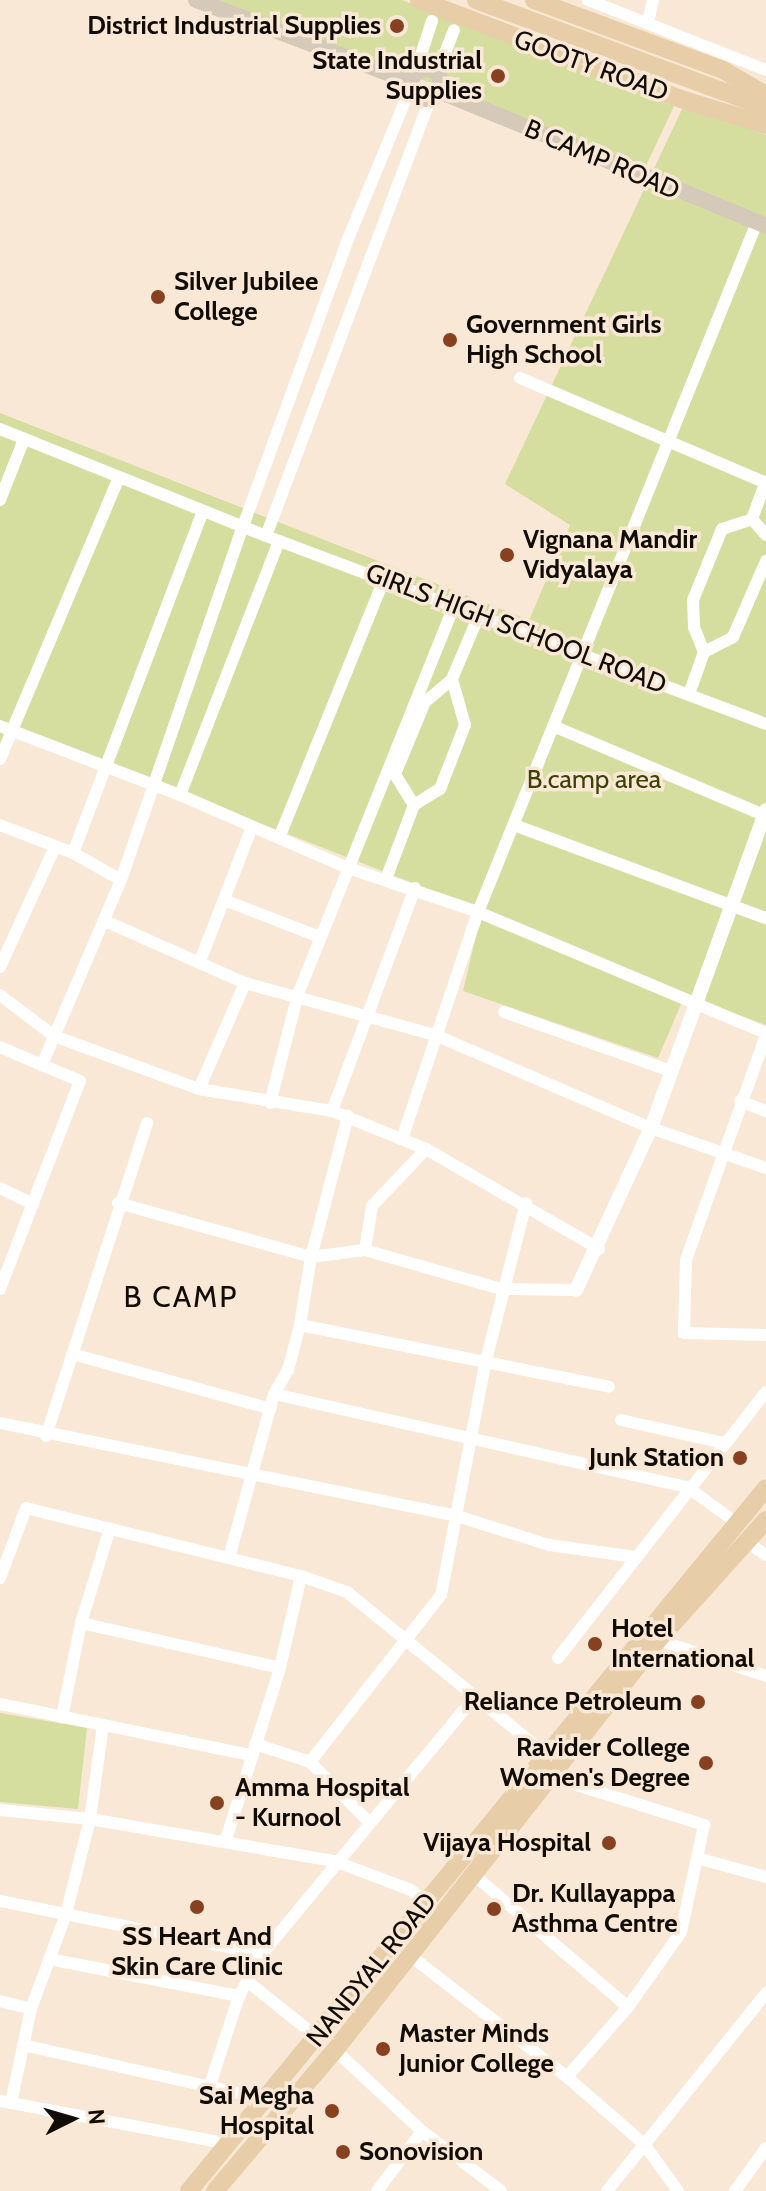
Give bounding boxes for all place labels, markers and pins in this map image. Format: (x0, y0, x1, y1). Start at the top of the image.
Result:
place label: District Industrial Supplies (87, 10, 381, 42)
marker: District Industrial Supplies (388, 17, 406, 35)
place label: State Industrial Supplies (312, 45, 482, 106)
marker: State Industrial Supplies (489, 67, 507, 85)
place label: Silver Jubilee College (174, 266, 318, 328)
marker: Silver Jubilee College (149, 288, 167, 306)
place label: Government Girls High School (466, 309, 661, 370)
marker: Government Girls High School (441, 331, 459, 349)
place label: Vignana Mandir Vidyalaya (523, 524, 697, 586)
marker: Vignana Mandir Vidyalaya (498, 546, 516, 564)
place label: Junk Station (589, 1442, 724, 1474)
marker: Junk Station (731, 1449, 749, 1467)
place label: Hotel International (611, 1613, 754, 1674)
marker: Hotel International (586, 1635, 604, 1653)
place label: Reliance Petroleum (464, 1686, 682, 1718)
marker: Reliance Petroleum (689, 1693, 707, 1711)
place label: Ravider College Women's Degree (500, 1732, 690, 1794)
marker: Ravider College Women's Degree (697, 1754, 715, 1772)
place label: Amma Hospital - Kurnool (235, 1772, 410, 1834)
marker: Amma Hospital - Kurnool (206, 1792, 228, 1814)
place label: Vijaya Hospital (423, 1827, 591, 1859)
marker: Vijaya Hospital (598, 1832, 620, 1854)
place label: Dr. Kullayappa Asthma Centre (512, 1878, 678, 1940)
marker: SS Heart And Skin Care Clinic (186, 1896, 208, 1918)
marker: Dr. Kullayappa Asthma Centre (483, 1898, 505, 1920)
place label: SS Heart And Skin Care Clinic (111, 1921, 283, 1982)
place label: Master Minds Junior College (399, 2018, 554, 2080)
marker: Master Minds Junior College (374, 2040, 392, 2058)
place label: Sai Megha Hospital (199, 2080, 314, 2142)
marker: Sai Megha Hospital (321, 2100, 343, 2122)
place label: Sonovision (359, 2136, 483, 2168)
marker: Sonovision (334, 2143, 352, 2161)

